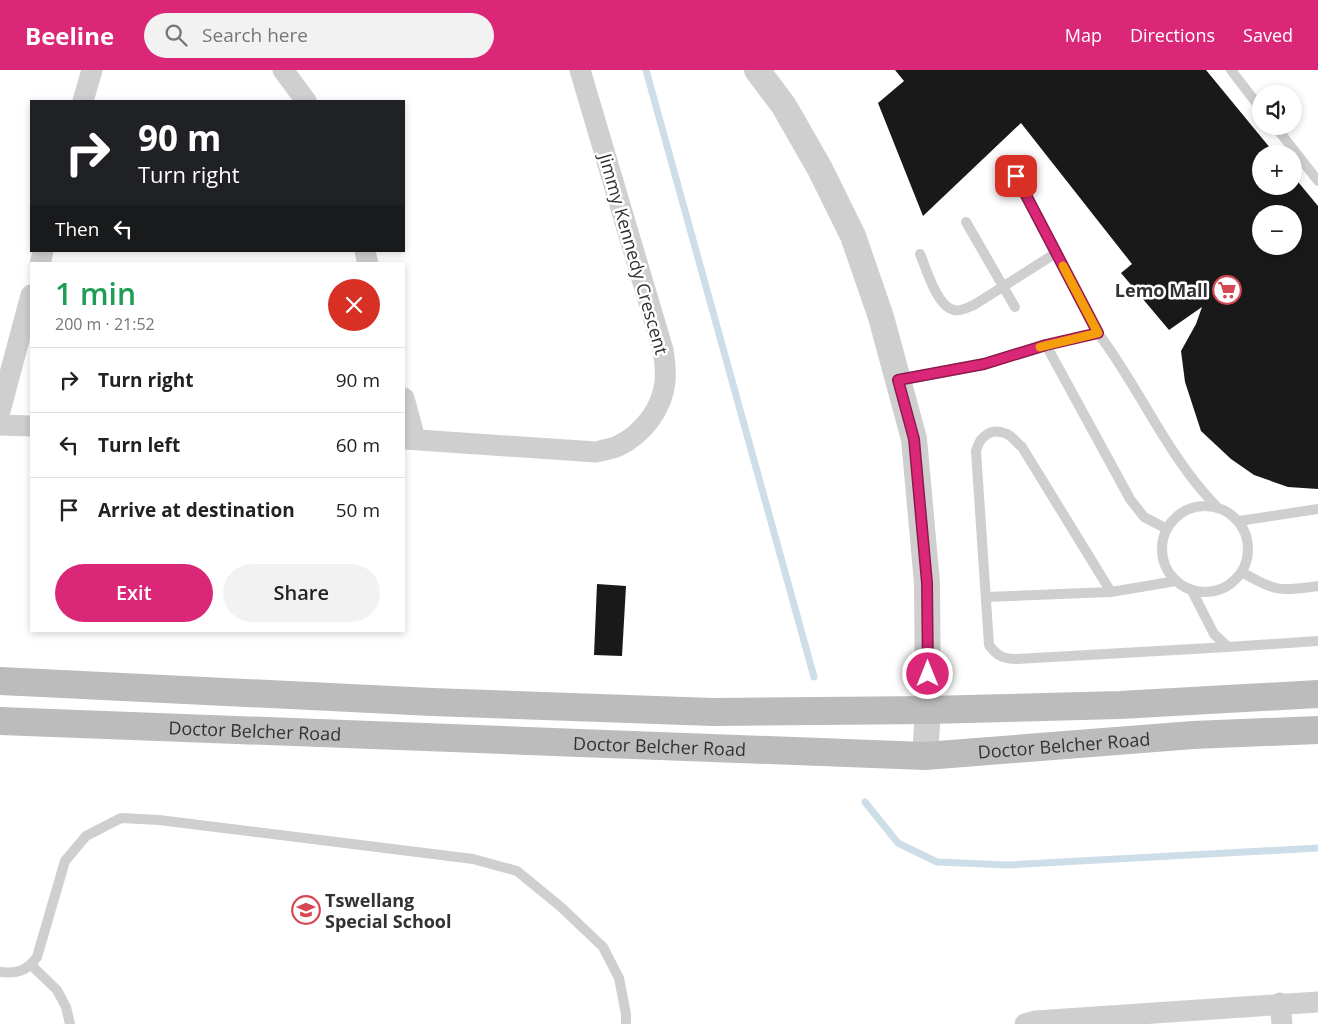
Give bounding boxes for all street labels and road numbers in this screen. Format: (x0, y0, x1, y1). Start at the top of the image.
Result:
street label: Jimmy Kennedy Crescent (593, 149, 674, 357)
street label: Doctor Belcher Road (168, 715, 342, 746)
street label: Doctor Belcher Road (977, 726, 1151, 764)
street label: Doctor Belcher Road (573, 731, 746, 761)

